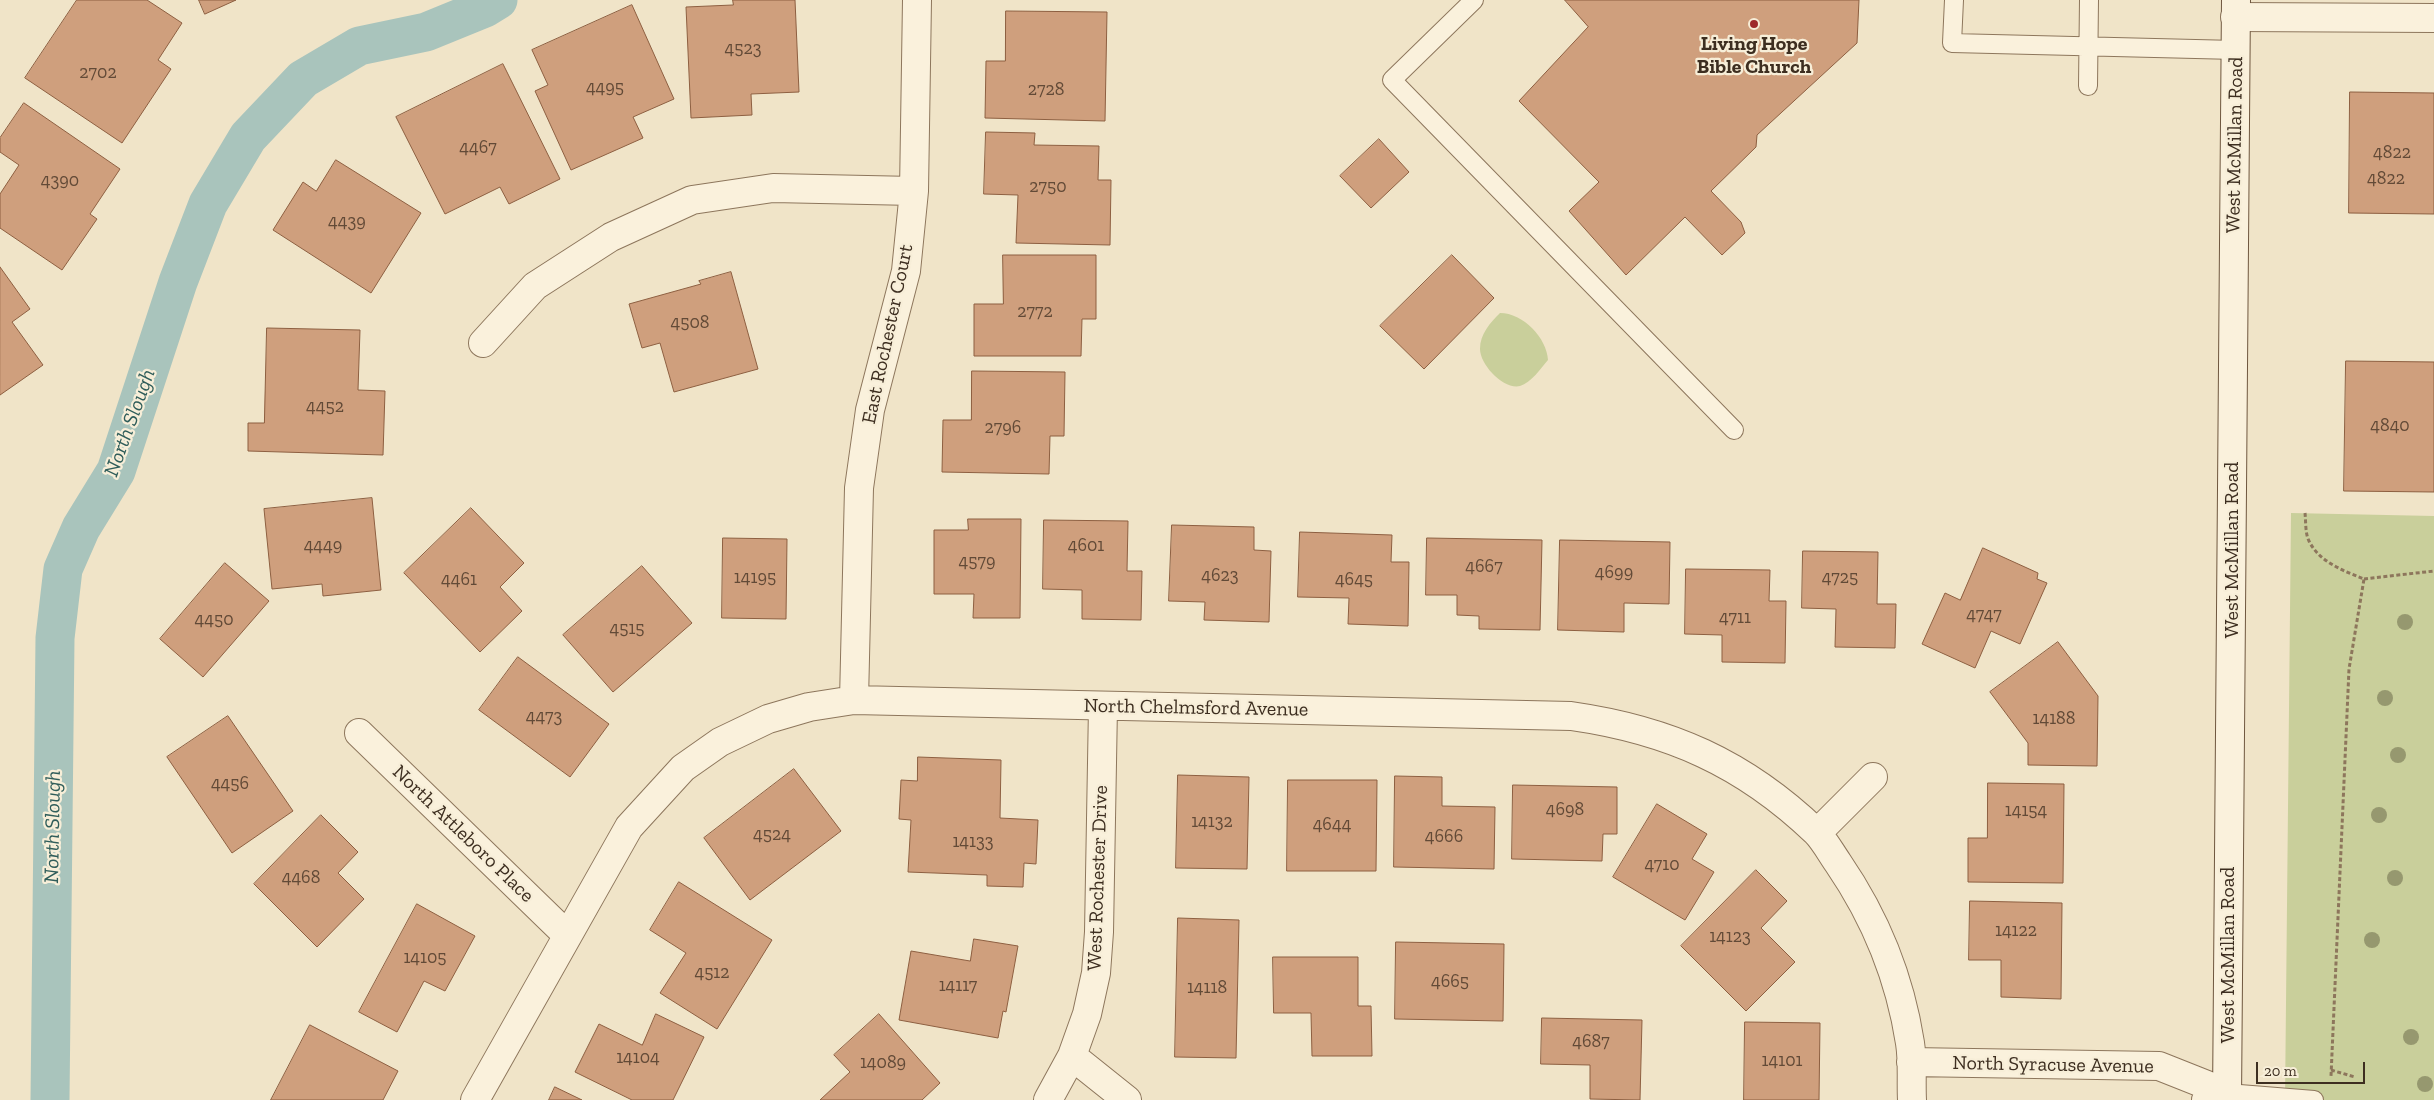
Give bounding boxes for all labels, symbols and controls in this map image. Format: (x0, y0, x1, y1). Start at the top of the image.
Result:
marker: Living Hope Bible Church (1748, 18, 1760, 30)
place label: Living Hope Bible Church (1697, 32, 1811, 79)
house number: 4523 (725, 38, 761, 60)
street label: West McMillan Road (2221, 57, 2249, 233)
house number: 2702 (79, 62, 117, 84)
house number: 4495 (586, 77, 624, 99)
house number: 2728 (1028, 79, 1064, 101)
house number: 4467 (459, 137, 497, 159)
house number: 4822 (2373, 142, 2411, 164)
house number: 4822 (2367, 168, 2405, 190)
house number: 4390 (41, 170, 79, 192)
house number: 2750 (1029, 176, 1067, 198)
house number: 4439 (328, 211, 366, 233)
street label: East Rochester Court (857, 242, 919, 426)
house number: 2772 (1017, 301, 1053, 323)
house number: 4508 (671, 312, 709, 334)
water label: North Slough (99, 366, 161, 480)
house number: 4452 (306, 396, 344, 418)
house number: 4840 (2370, 415, 2410, 437)
house number: 2796 (985, 417, 1021, 439)
street label: West McMillan Road (2220, 462, 2244, 638)
house number: 4449 (304, 535, 342, 557)
house number: 4601 (1068, 535, 1104, 557)
house number: 4579 (959, 551, 995, 573)
house number: 4667 (1465, 556, 1503, 578)
house number: 4699 (1595, 562, 1633, 584)
house number: 4623 (1201, 565, 1239, 587)
house number: 14195 (734, 567, 776, 589)
house number: 4725 (1822, 567, 1858, 589)
house number: 4461 (441, 569, 477, 591)
house number: 4645 (1335, 569, 1373, 591)
house number: 4747 (1966, 604, 2002, 626)
house number: 4711 (1719, 607, 1751, 629)
house number: 4450 (195, 609, 233, 631)
house number: 4515 (609, 618, 645, 640)
street label: North Chelmsford Avenue (1083, 694, 1309, 722)
house number: 4473 (526, 706, 562, 728)
house number: 14188 (2033, 708, 2075, 730)
street label: North Attleboro Place (387, 760, 539, 908)
water label: North Slough (39, 770, 67, 884)
house number: 4456 (211, 773, 249, 795)
street label: West Rochester Drive (1083, 785, 1113, 971)
house number: 4698 (1546, 799, 1584, 821)
house number: 14154 (2005, 800, 2047, 822)
house number: 14132 (1191, 811, 1233, 833)
house number: 4644 (1313, 814, 1351, 836)
house number: 4524 (753, 824, 791, 846)
house number: 4666 (1425, 826, 1463, 848)
house number: 14133 (952, 831, 994, 853)
house number: 4710 (1644, 854, 1680, 876)
house number: 4468 (282, 867, 320, 889)
street label: West McMillan Road (2216, 867, 2240, 1043)
house number: 14122 (1995, 920, 2037, 942)
house number: 14123 (1709, 926, 1751, 948)
house number: 14105 (403, 947, 447, 969)
house number: 4512 (694, 962, 730, 984)
house number: 4665 (1431, 971, 1469, 993)
house number: 14117 (939, 975, 977, 997)
house number: 14118 (1187, 977, 1227, 999)
house number: 4687 (1572, 1031, 1610, 1053)
house number: 14104 (616, 1047, 660, 1069)
house number: 14101 (1762, 1050, 1802, 1072)
street label: North Syracuse Avenue (1952, 1051, 2154, 1079)
house number: 14089 (860, 1052, 906, 1074)
scale bar (2259, 1052, 2368, 1084)
text: 20 m (2264, 1062, 2297, 1080)

